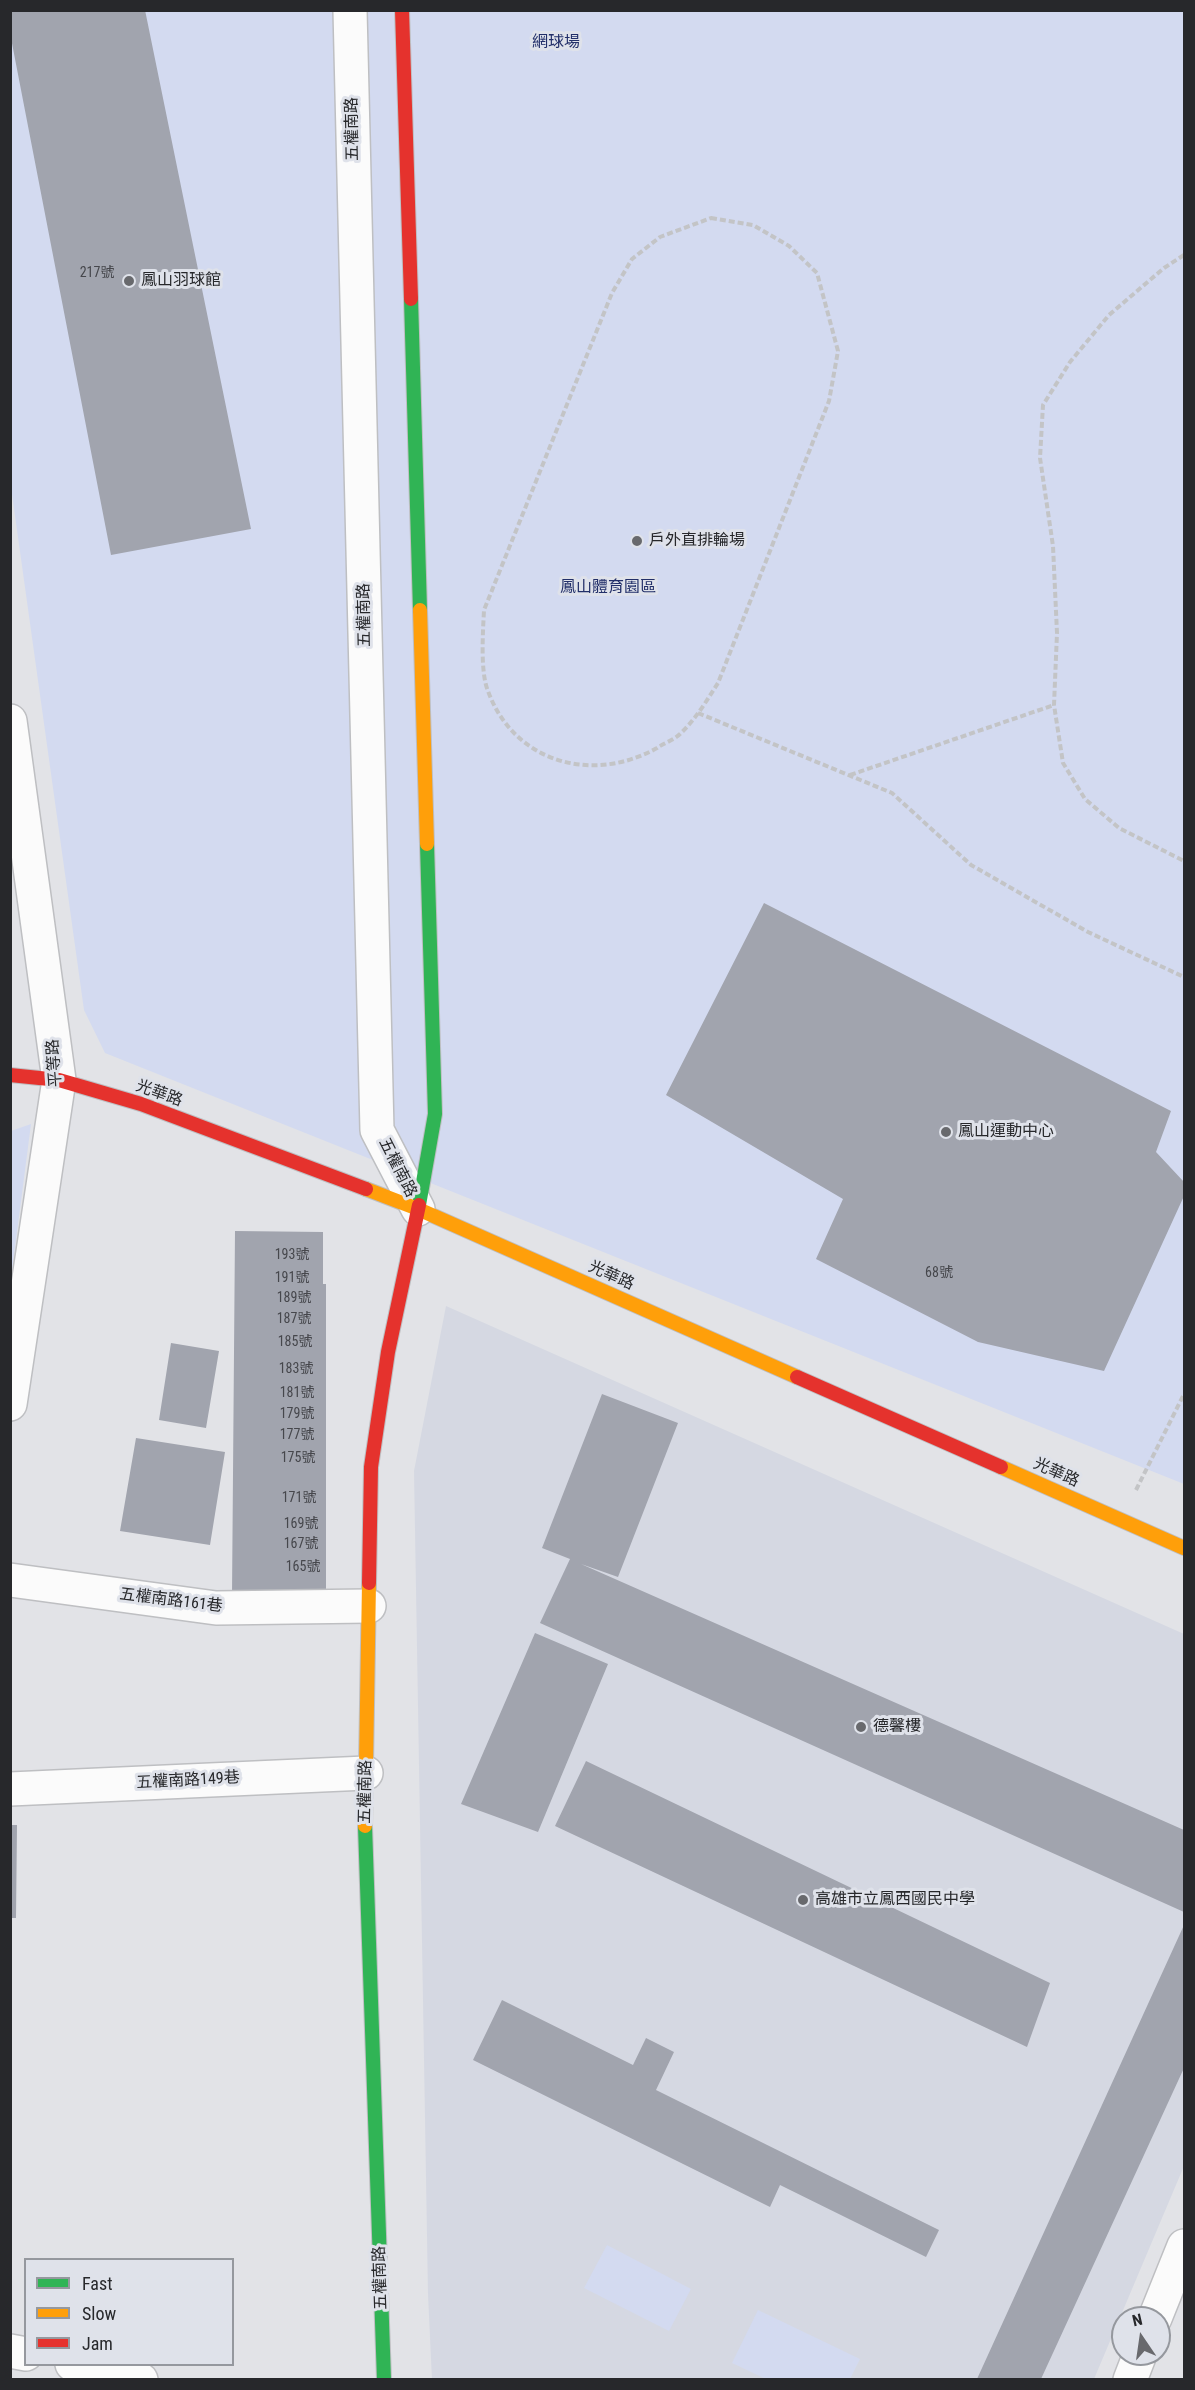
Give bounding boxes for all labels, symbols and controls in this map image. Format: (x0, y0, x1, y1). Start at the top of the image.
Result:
park label: 網球場 (532, 33, 580, 53)
street label: 五權南路 (343, 97, 363, 161)
house number: 217號 (80, 265, 114, 281)
place label: 鳳山羽球館 (141, 271, 221, 291)
marker: 鳳山羽球館 (122, 274, 136, 288)
place label: 戶外直排輪場 (649, 531, 745, 551)
marker: 戶外直排輪場 (630, 534, 644, 548)
park label: 鳳山體育園區 (560, 578, 656, 598)
street label: 五權南路 (355, 583, 375, 647)
street label: 平等路 (44, 1038, 66, 1088)
street label: 光華路 (133, 1077, 185, 1111)
place label: 鳳山運動中心 (958, 1122, 1054, 1142)
marker: 鳳山運動中心 (939, 1125, 953, 1139)
street label: 五權南路 (374, 1135, 420, 1201)
house number: 193號 (275, 1247, 309, 1263)
street label: 光華路 (585, 1257, 637, 1295)
house number: 68號 (925, 1265, 953, 1281)
house number: 191號 (275, 1270, 309, 1286)
house number: 189號 (277, 1290, 311, 1306)
house number: 187號 (277, 1311, 311, 1327)
house number: 185號 (278, 1334, 312, 1350)
house number: 183號 (279, 1361, 313, 1377)
house number: 181號 (280, 1385, 314, 1401)
house number: 179號 (280, 1406, 314, 1422)
house number: 177號 (280, 1427, 314, 1443)
house number: 175號 (281, 1450, 315, 1466)
street label: 光華路 (1030, 1454, 1082, 1492)
house number: 171號 (282, 1490, 316, 1506)
house number: 169號 (284, 1516, 318, 1532)
house number: 167號 (284, 1536, 318, 1552)
house number: 165號 (286, 1559, 320, 1575)
street label: 五權南路161巷 (118, 1585, 224, 1617)
place label: 德馨樓 (873, 1717, 921, 1737)
marker: 德馨樓 (854, 1720, 868, 1734)
street label: 五權南路 (356, 1760, 376, 1824)
street label: 五權南路149巷 (136, 1769, 240, 1793)
place label: 高雄市立鳳西國民中學 (815, 1890, 975, 1910)
marker: 高雄市立鳳西國民中學 (796, 1893, 810, 1907)
street label: 五權南路 (370, 2246, 392, 2310)
legend (24, 2258, 234, 2366)
text: Fast (82, 2273, 113, 2294)
text: Slow (82, 2303, 116, 2324)
north arrow (1111, 2306, 1171, 2366)
text: N (1130, 2310, 1144, 2330)
text: Jam (82, 2333, 113, 2354)

